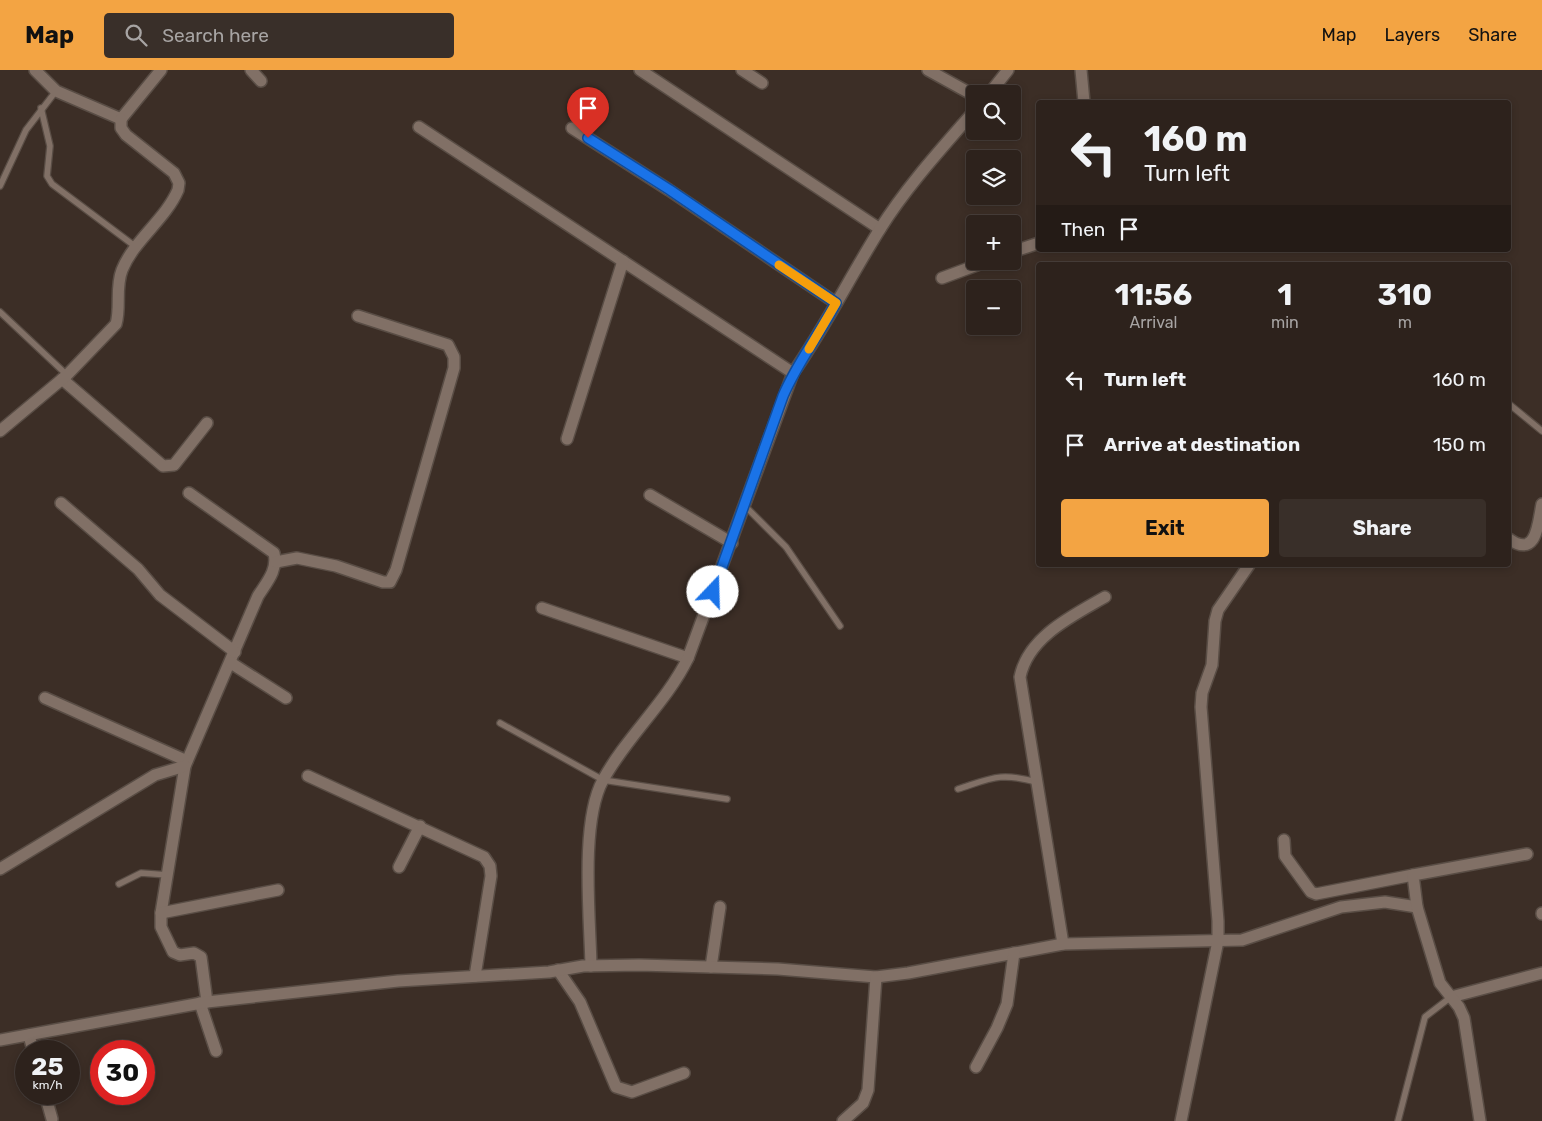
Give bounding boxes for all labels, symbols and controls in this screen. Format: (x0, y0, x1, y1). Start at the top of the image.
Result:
search box (104, 13, 454, 58)
text: Map (25, 21, 74, 49)
icon: search (122, 21, 150, 49)
text: Search here (162, 24, 269, 47)
text: Map (1322, 24, 1357, 46)
text: Layers (1385, 24, 1440, 46)
text: Share (1468, 24, 1517, 46)
map controls (966, 85, 1021, 335)
button: search (966, 85, 1021, 140)
pin (567, 87, 609, 138)
icon: arrive (574, 94, 602, 122)
text: 160 m (1144, 118, 1248, 160)
icon: left (1061, 120, 1126, 185)
button: layers (966, 150, 1021, 205)
text: Turn left (1144, 160, 1230, 187)
button: + (966, 215, 1021, 270)
icon: arrive (1115, 215, 1143, 243)
text: Then (1061, 218, 1105, 241)
text: 11:56 (1115, 277, 1192, 313)
text: 1 (1277, 277, 1292, 313)
text: 310 (1378, 277, 1432, 313)
button: − (966, 280, 1021, 335)
text: Arrival (1129, 313, 1178, 332)
text: min (1271, 313, 1299, 332)
text: m (1398, 313, 1412, 332)
icon: left (1061, 366, 1089, 394)
text: Turn left (1104, 368, 1186, 391)
text: 160 m (1433, 368, 1486, 391)
icon: arrive (1061, 431, 1089, 459)
text: Arrive at destination (1104, 433, 1300, 456)
text: 150 m (1433, 433, 1486, 456)
button: Exit (1061, 499, 1269, 557)
button: Share (1279, 499, 1486, 557)
position arrow (686, 565, 738, 617)
speed limit sign: 30 (90, 1040, 155, 1105)
text: 25 (31, 1052, 64, 1081)
text: km/h (33, 1078, 62, 1092)

